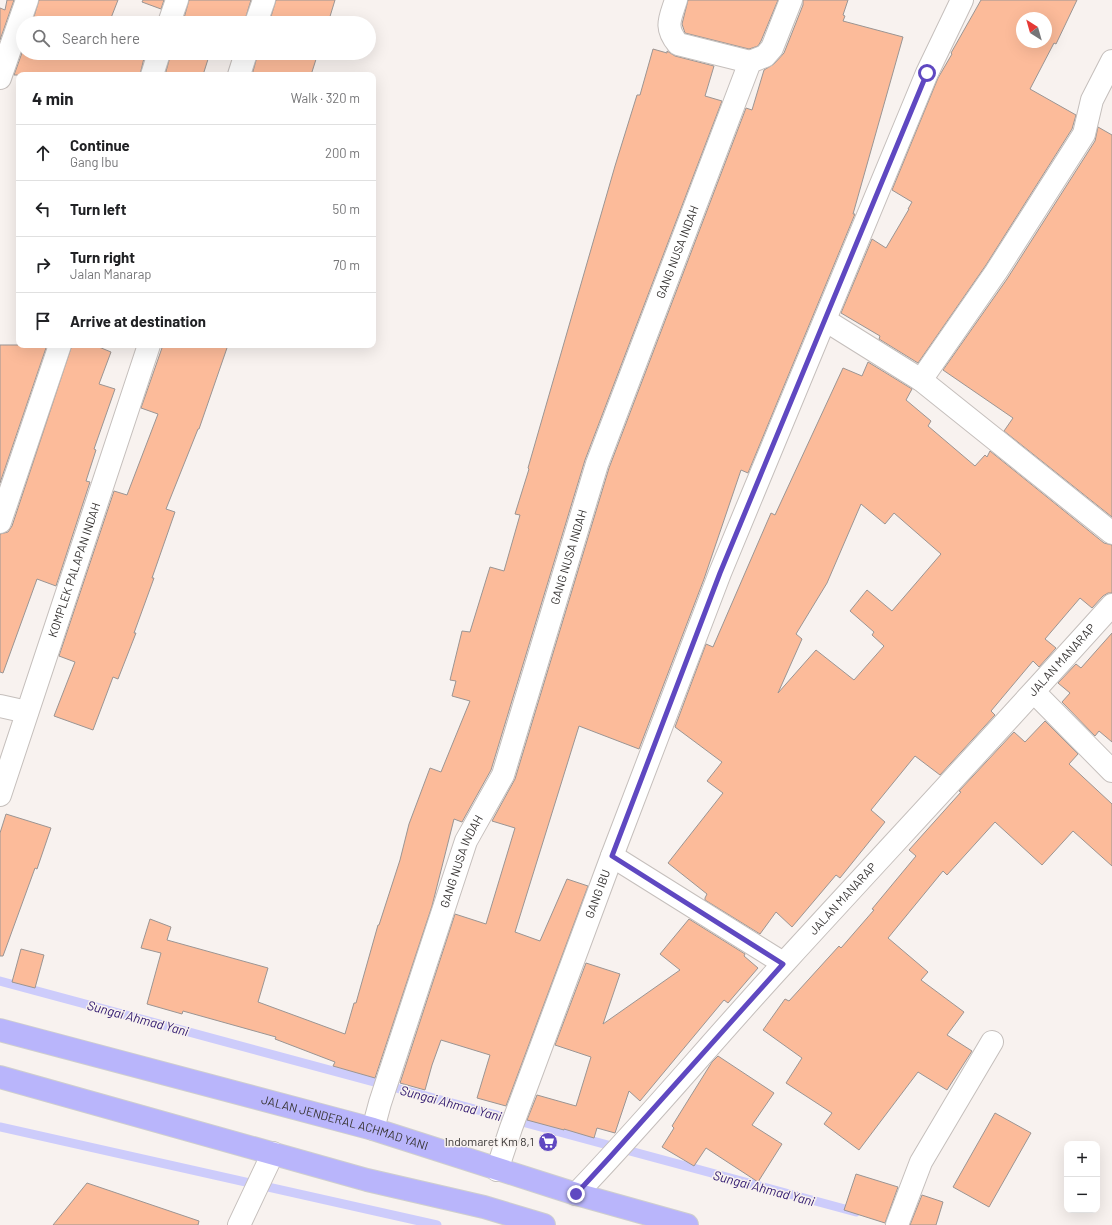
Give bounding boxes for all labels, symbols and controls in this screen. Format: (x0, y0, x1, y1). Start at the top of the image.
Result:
north arrow (1016, 12, 1052, 48)
search box (16, 16, 376, 60)
icon: search (30, 27, 52, 49)
text: Search here (62, 29, 140, 47)
route start (918, 64, 936, 82)
text: 4 min (32, 88, 74, 108)
text: Walk · 320 m (291, 90, 360, 106)
text: Continue (70, 136, 130, 154)
icon: ahead (32, 142, 54, 164)
text: 200 m (325, 145, 360, 161)
text: Gang Ibu (70, 154, 119, 170)
icon: left (32, 198, 54, 220)
text: Turn left (70, 200, 126, 218)
text: 50 m (333, 201, 360, 217)
street label: GANG NUSA INDAH (653, 203, 701, 300)
text: Turn right (70, 248, 135, 266)
icon: right (32, 254, 54, 276)
text: 70 m (333, 257, 360, 273)
text: Jalan Manarap (70, 266, 152, 282)
icon: arrive (32, 310, 54, 332)
text: Arrive at destination (70, 312, 206, 330)
street label: KOMPLEK PALAPAN INDAH (45, 501, 102, 639)
street label: GANG NUSA INDAH (547, 508, 589, 606)
street label: JALAN MANARAP (1025, 620, 1098, 699)
street label: GANG NUSA INDAH (437, 812, 485, 909)
street label: JALAN MANARAP (806, 859, 879, 937)
street label: GANG IBU (582, 867, 612, 920)
water label: Sungai Ahmad Yani (85, 997, 191, 1039)
water label: Sungai Ahmad Yani (398, 1082, 504, 1124)
street label: JALAN JENDERAL ACHMAD YANI (260, 1092, 430, 1152)
supermarket icon: Indomaret Km 8,1 (537, 1131, 559, 1153)
place label: Indomaret Km 8,1 (445, 1134, 534, 1148)
map controls (1064, 1141, 1100, 1213)
button: + (1064, 1141, 1100, 1177)
water label: Sungai Ahmad Yani (711, 1167, 817, 1209)
button: − (1064, 1177, 1100, 1213)
route end (567, 1185, 585, 1203)

